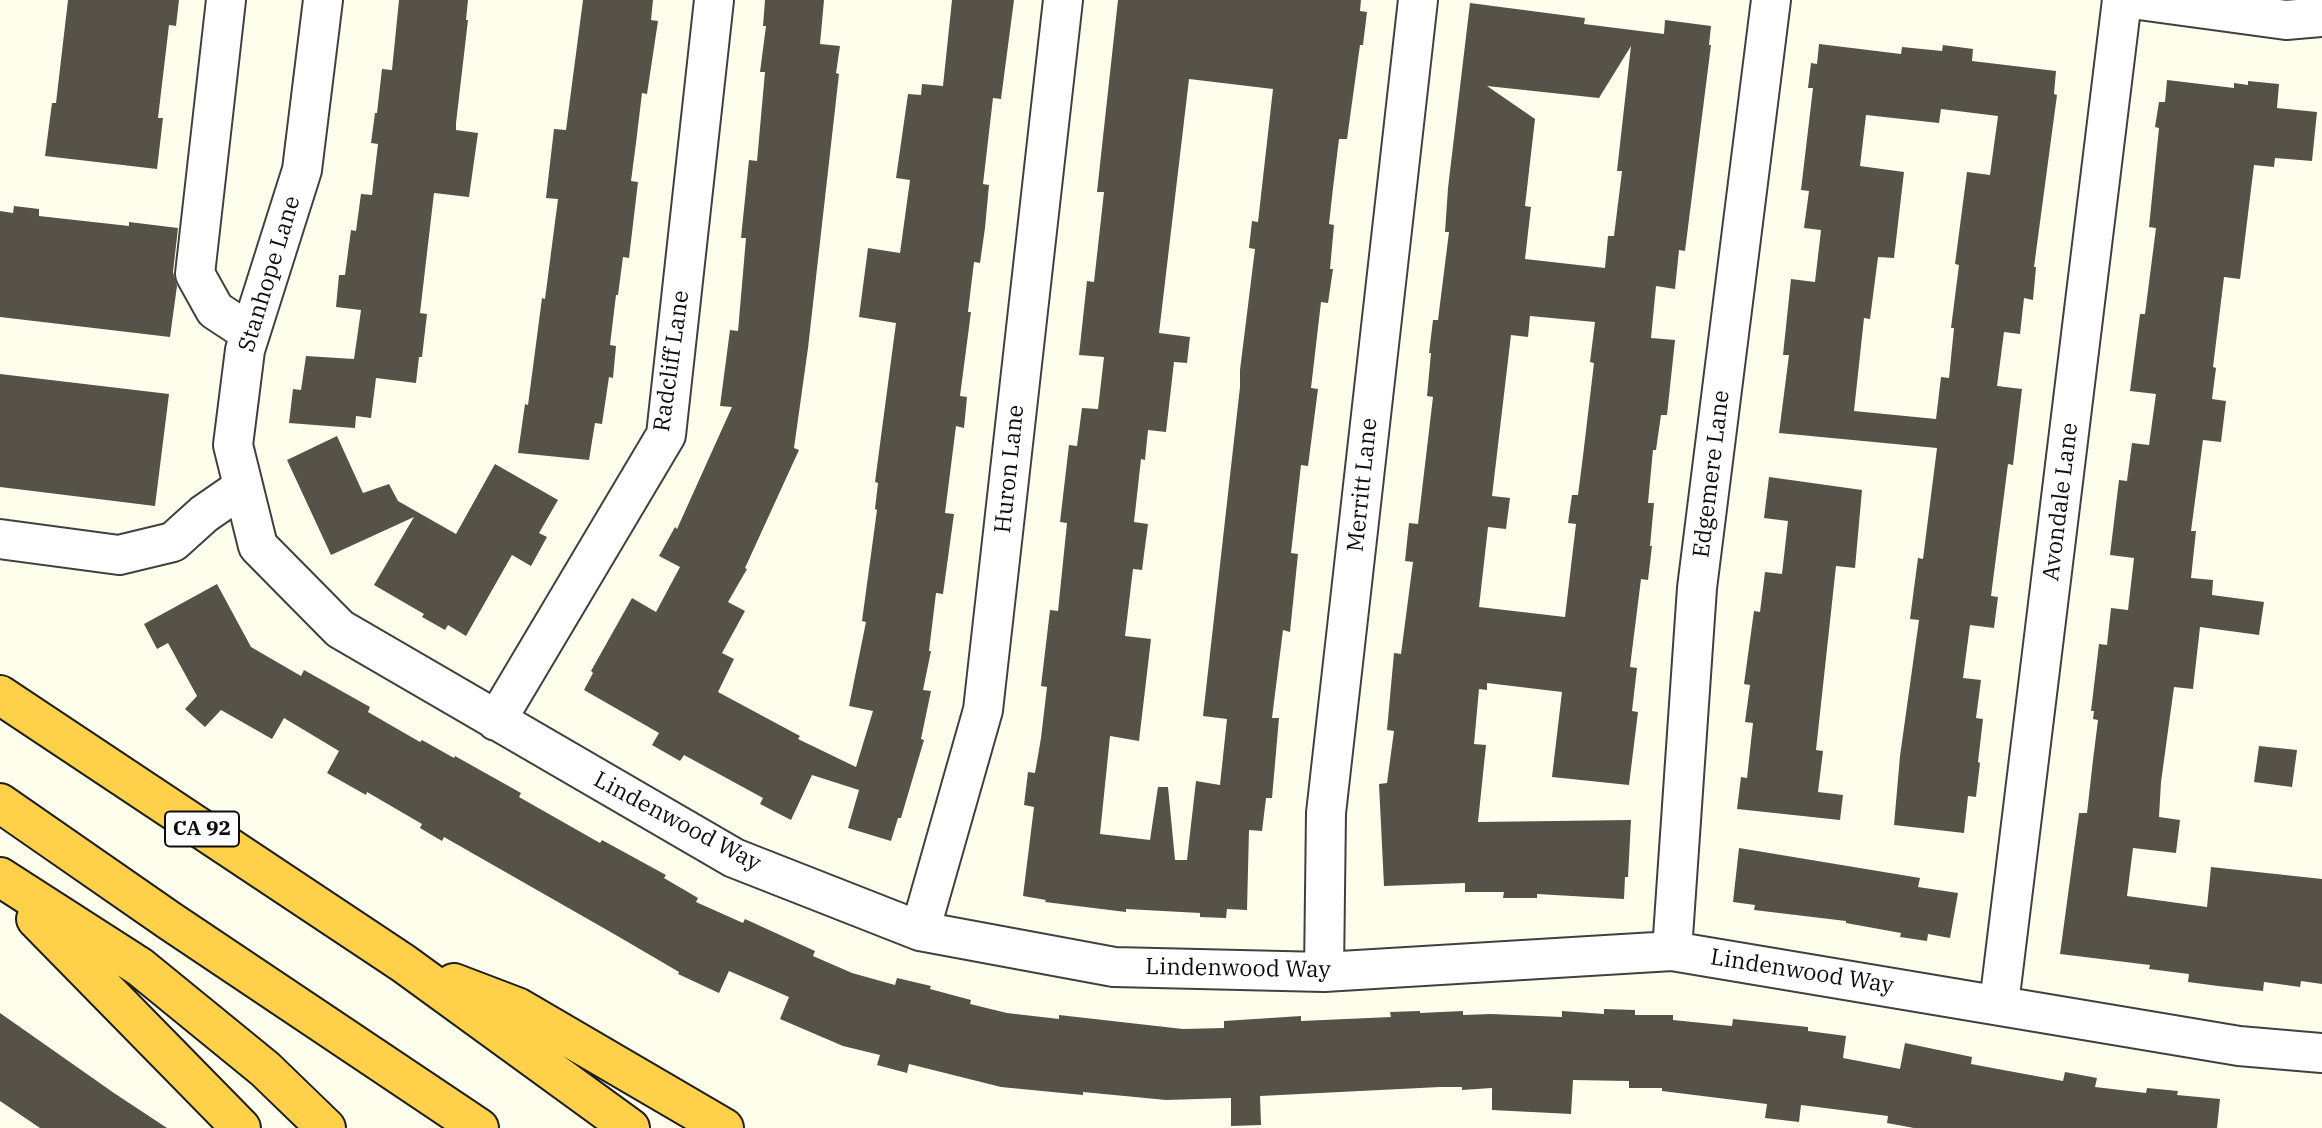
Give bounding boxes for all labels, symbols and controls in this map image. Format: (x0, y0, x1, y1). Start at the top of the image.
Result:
street label: Stanhope Lane (233, 193, 307, 355)
street label: Radcliff Lane (648, 289, 696, 433)
street label: Edgemere Lane (1688, 389, 1736, 559)
street label: Huron Lane (990, 404, 1030, 534)
street label: Merritt Lane (1342, 417, 1384, 553)
street label: Avondale Lane (2038, 421, 2084, 583)
street label: Lindenwood Way (589, 766, 765, 878)
road number: CA 92 (165, 812, 239, 846)
street label: Lindenwood Way (1708, 944, 1896, 1000)
street label: Lindenwood Way (1145, 954, 1331, 984)

